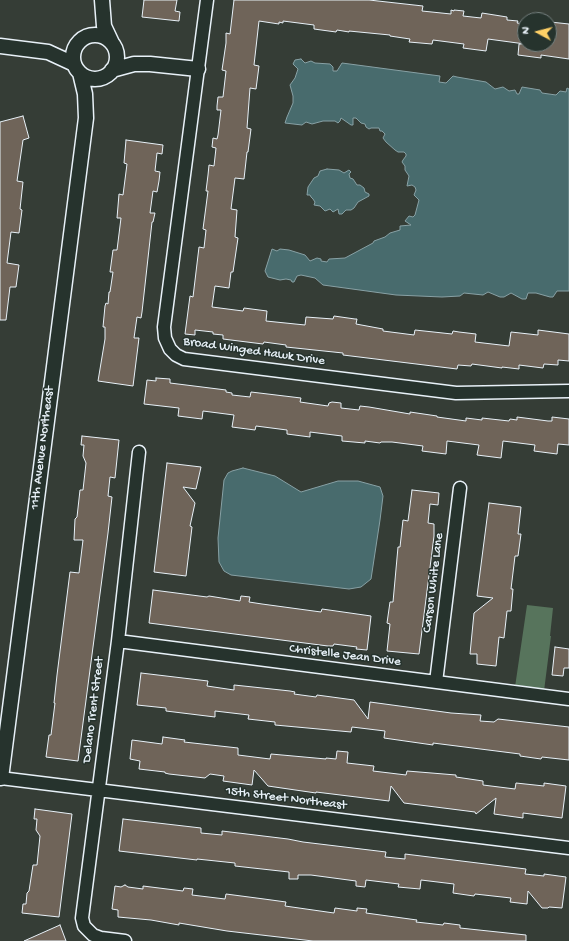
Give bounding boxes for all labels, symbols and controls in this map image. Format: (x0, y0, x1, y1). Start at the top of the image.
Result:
north arrow (517, 12, 557, 52)
text: N (520, 26, 532, 35)
street label: Broad Winged Hawk Drive (182, 334, 326, 370)
street label: 11th Avenue Northeast (28, 385, 58, 511)
street label: Carson White Lane (420, 532, 448, 634)
street label: Christelle Jean Drive (288, 641, 402, 671)
street label: Delano Trent Street (80, 656, 108, 764)
street label: 15th Street Northeast (225, 784, 347, 814)

